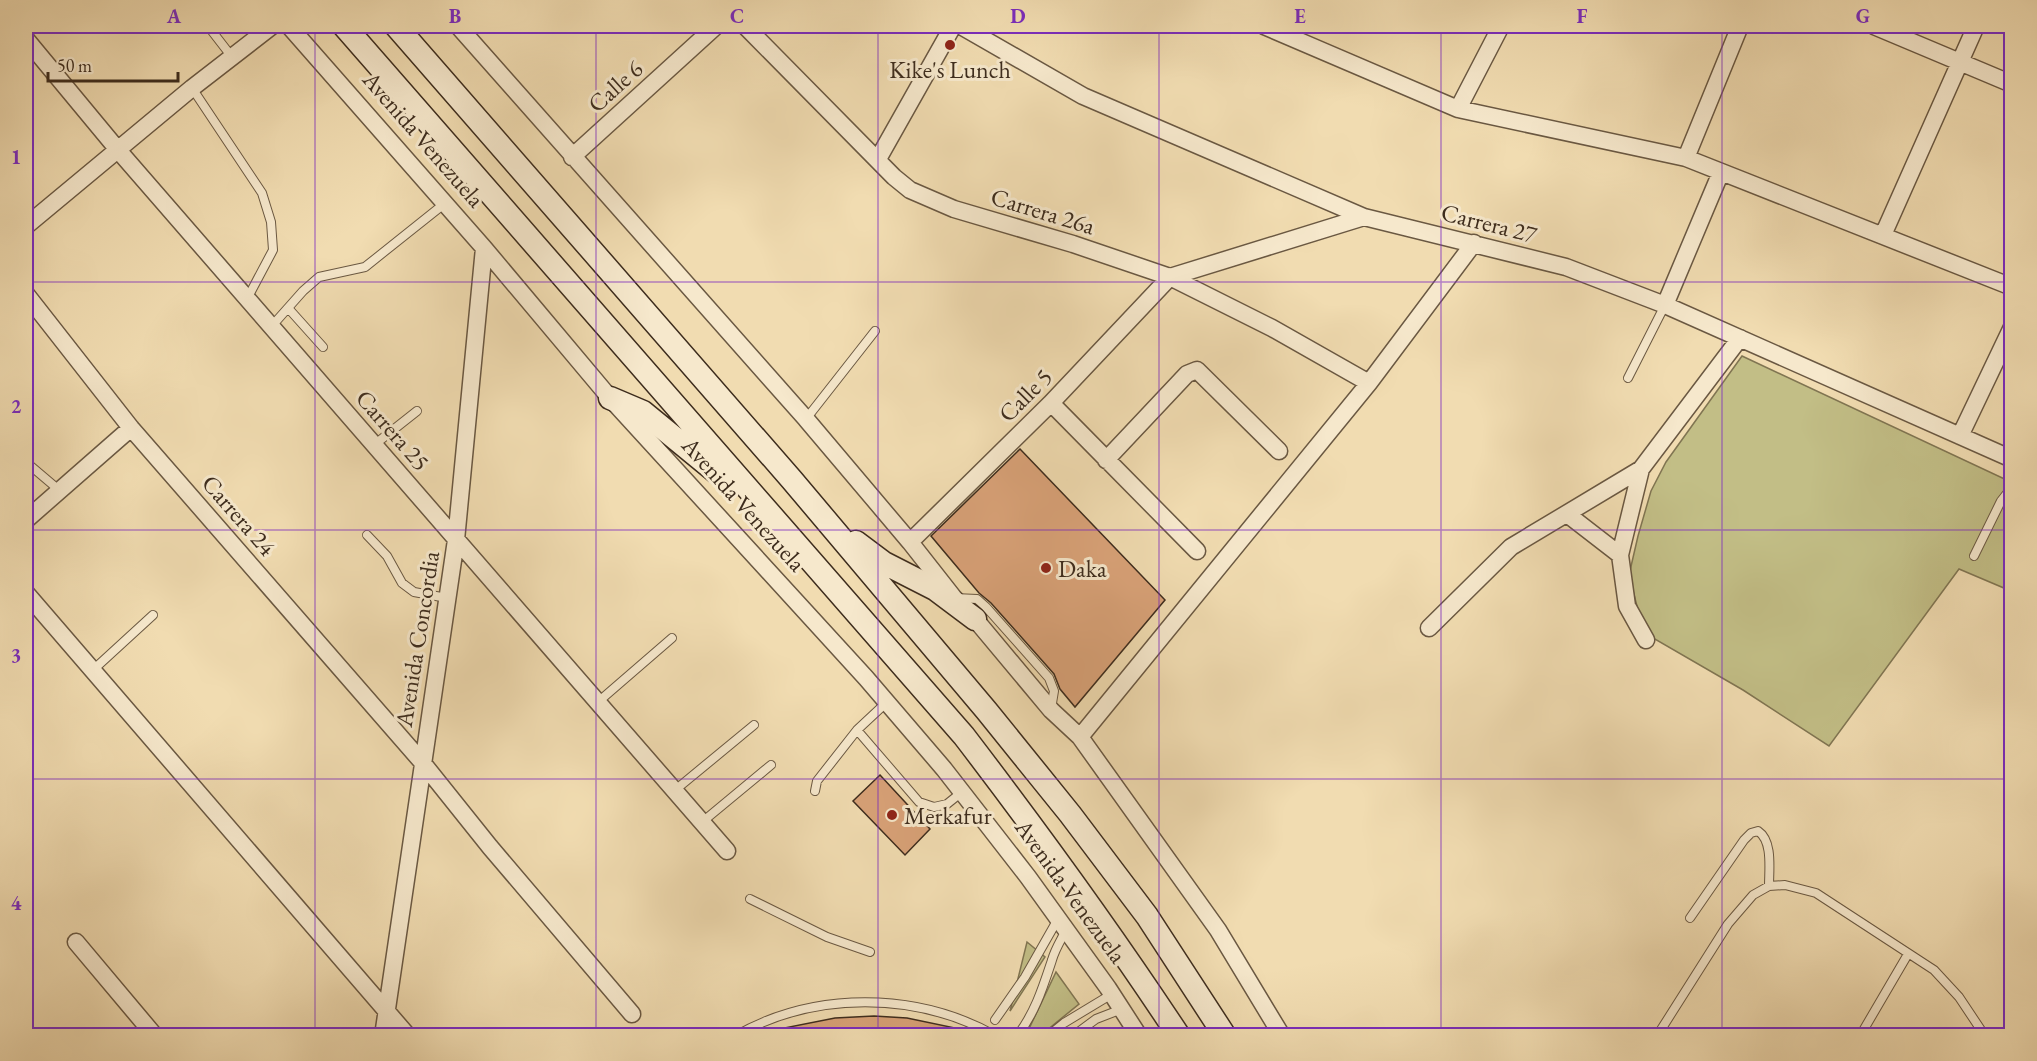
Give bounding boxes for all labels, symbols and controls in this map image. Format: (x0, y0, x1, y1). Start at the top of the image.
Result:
text: A (166, 3, 182, 29)
text: B (449, 3, 461, 29)
text: C (730, 3, 744, 29)
text: D (1010, 3, 1026, 29)
text: E (1294, 3, 1306, 29)
text: F (1577, 3, 1588, 29)
text: G (1856, 3, 1870, 29)
marker: Kike's Lunch (943, 38, 957, 52)
scale bar (48, 45, 178, 83)
street label: Calle 6 (581, 53, 649, 119)
text: 50 m (57, 54, 92, 77)
place label: Kike's Lunch (889, 54, 1011, 85)
street label: Avenida Venezuela (356, 64, 492, 214)
text: 1 (11, 144, 21, 170)
street label: Carrera 26a (987, 181, 1099, 242)
street label: Carrera 27 (1438, 196, 1540, 250)
street label: Calle 5 (991, 361, 1059, 429)
street label: Carrera 25 (349, 383, 437, 477)
text: 2 (11, 393, 22, 419)
street label: Avenida Venezuela (675, 429, 813, 578)
street label: Carrera 24 (195, 468, 283, 562)
street label: Avenida Concordia (388, 548, 446, 730)
place label: Daka (1058, 553, 1107, 584)
marker: Daka (1039, 561, 1053, 575)
text: 3 (11, 642, 21, 668)
place label: Merkafur (904, 800, 992, 831)
marker: Merkafur (885, 808, 899, 822)
street label: Avenida Venezuela (1008, 812, 1134, 970)
text: 4 (11, 890, 22, 916)

